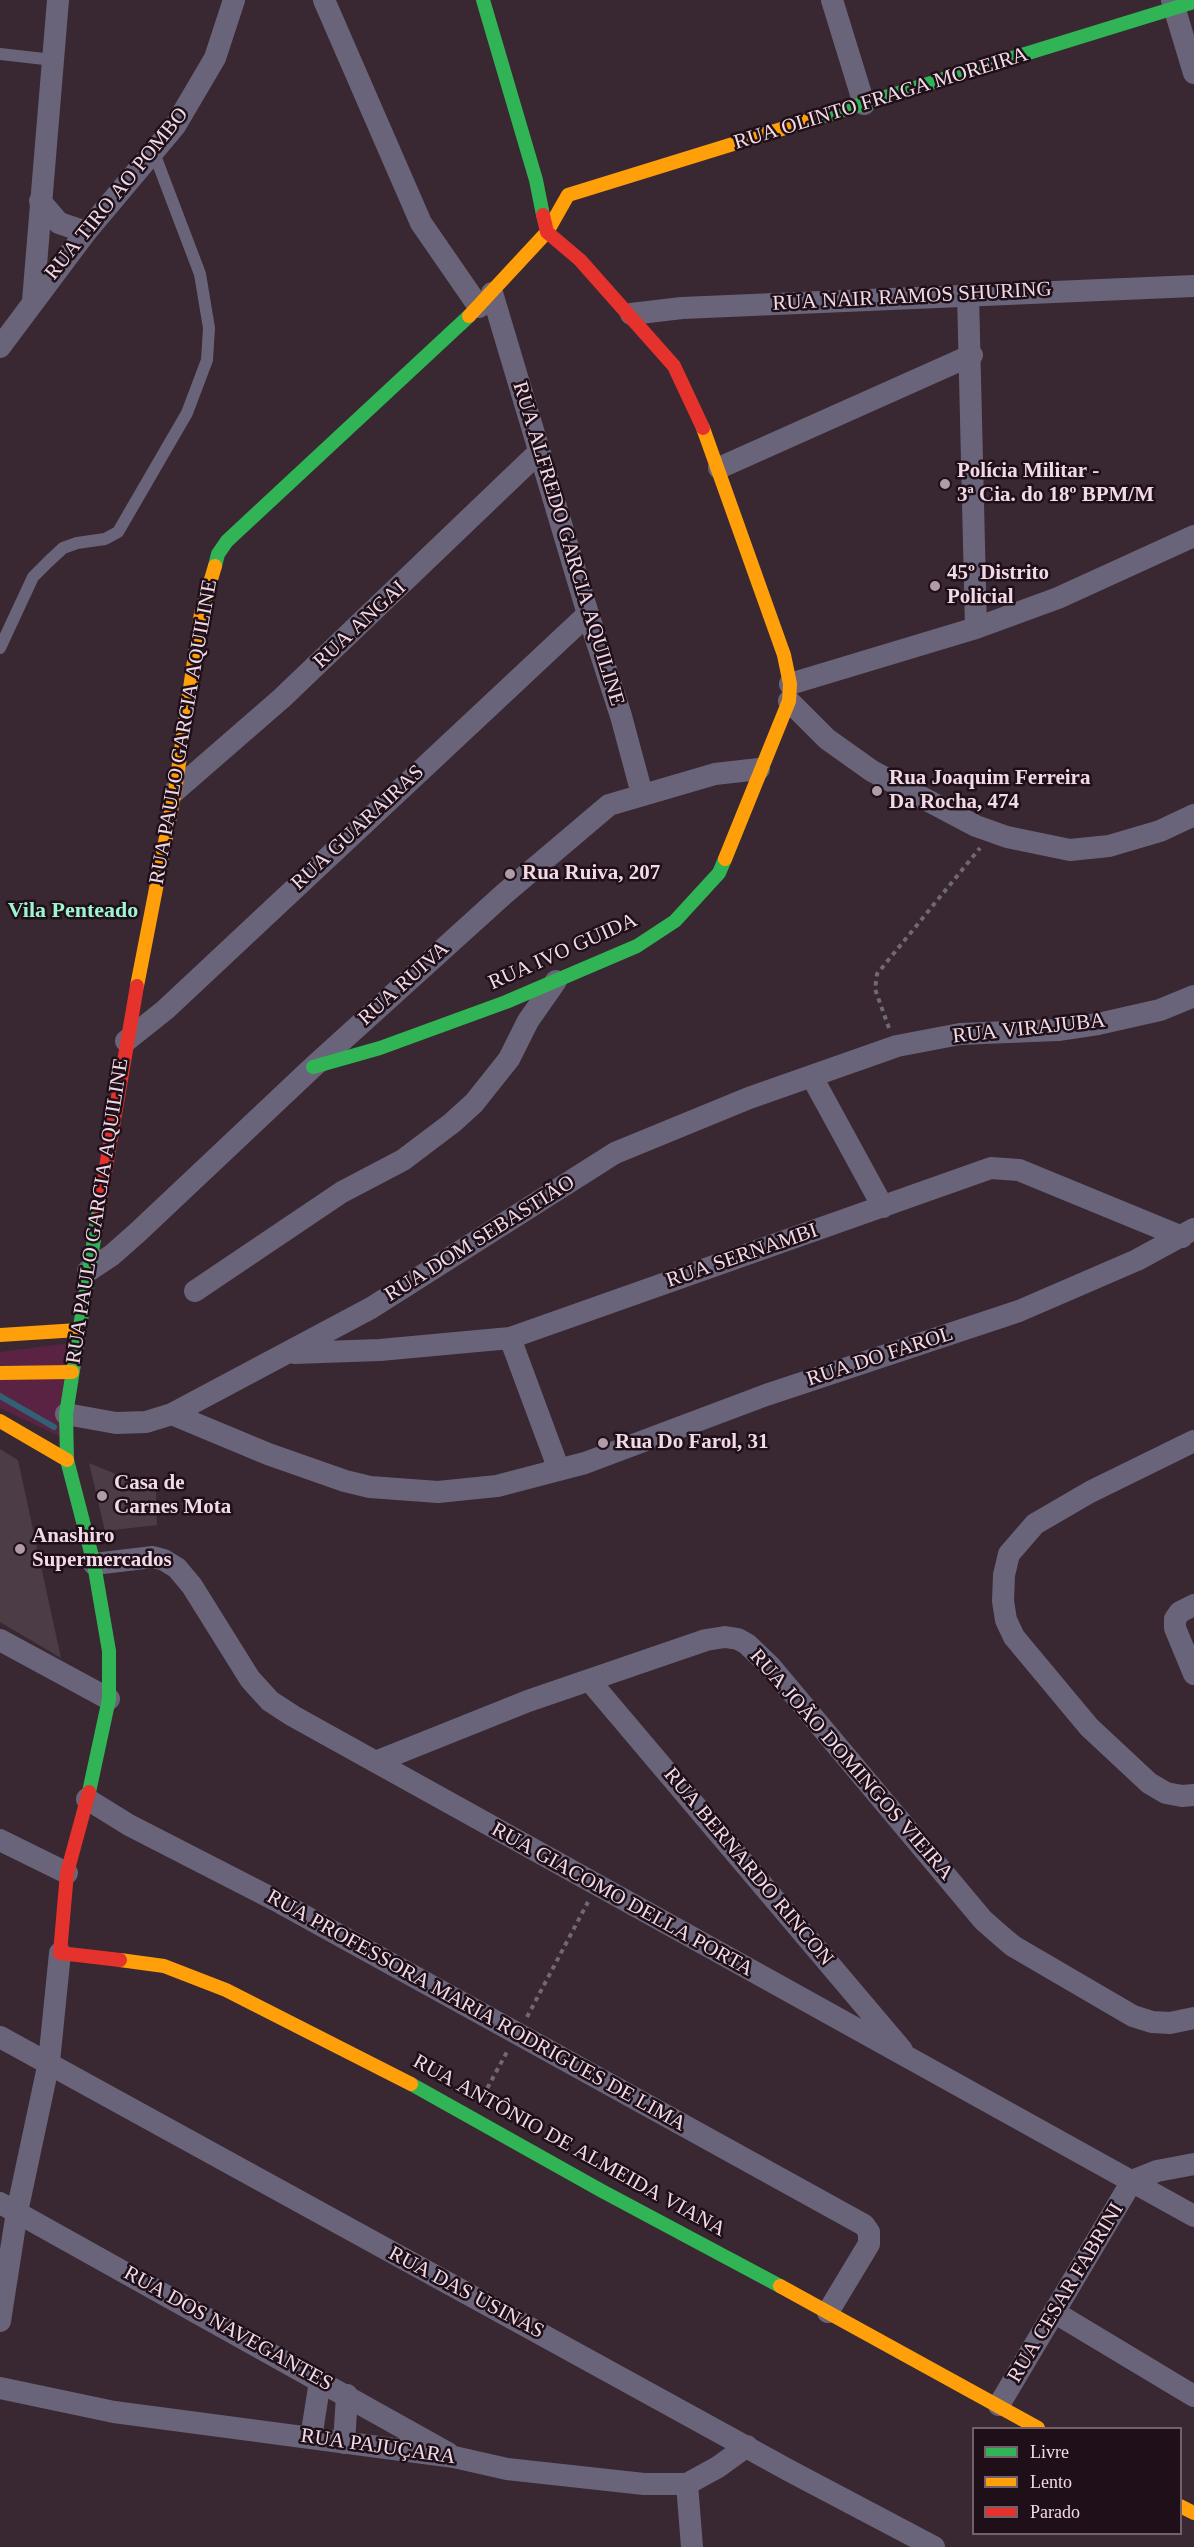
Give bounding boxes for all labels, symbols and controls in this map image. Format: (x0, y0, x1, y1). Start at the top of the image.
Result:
street label: RUA OLINTO FRAGA MOREIRA (731, 42, 1031, 156)
street label: RUA TIRO AO POMBO (40, 103, 194, 285)
street label: RUA NAIR RAMOS SHURING (772, 277, 1052, 317)
street label: RUA ALFREDO GARCIA AQUILINE (507, 379, 629, 709)
place label: Polícia Militar - 3ª Cia. do 18º BPM/M (957, 459, 1154, 509)
marker: Polícia Militar - 3ª Cia. do 18º BPM/M (938, 477, 952, 491)
place label: 45º Distrito Policial (947, 561, 1049, 611)
street label: RUA ANGAI (309, 576, 411, 674)
street label: RUA PAULO GARCIA AQUILINE (145, 578, 223, 886)
marker: 45º Distrito Policial (928, 579, 942, 593)
street label: RUA GUARAIRAS (286, 760, 430, 896)
place label: Rua Joaquim Ferreira Da Rocha, 474 (889, 766, 1090, 816)
marker: Rua Joaquim Ferreira Da Rocha, 474 (870, 784, 884, 798)
place label: Rua Ruiva, 207 (522, 861, 660, 887)
marker: Rua Ruiva, 207 (503, 867, 517, 881)
district label: Vila Penteado (8, 898, 138, 924)
street label: RUA IVO GUIDA (485, 908, 641, 996)
street label: RUA RUIVA (353, 937, 455, 1031)
street label: RUA VIRAJUBA (951, 1008, 1107, 1050)
street label: RUA PAULO GARCIA AQUILINE (61, 1056, 135, 1366)
street label: RUA DOM SEBASTIÃO (380, 1170, 580, 1308)
street label: RUA SERNAMBI (663, 1218, 821, 1294)
street label: RUA DO FAROL (804, 1321, 956, 1393)
place label: Rua Do Farol, 31 (615, 1430, 769, 1456)
marker: Rua Do Farol, 31 (596, 1436, 610, 1450)
place label: Casa de Carnes Mota (114, 1471, 231, 1521)
marker: Casa de Carnes Mota (95, 1489, 109, 1503)
place label: Anashiro Supermercados (32, 1524, 172, 1574)
marker: Anashiro Supermercados (13, 1542, 27, 1556)
street label: RUA JOÃO DOMINGOS VIEIRA (744, 1644, 958, 1886)
street label: RUA BERNARDO RINCON (658, 1763, 838, 1971)
street label: RUA GIACOMO DELLA PORTA (487, 1817, 757, 1983)
street label: RUA PROFESSORA MARIA RODRIGUES DE LIMA (262, 1885, 690, 2137)
street label: RUA ANTÔNIO DE ALMEIDA VIANA (408, 2049, 730, 2243)
street label: RUA CESAR FABRINI (1002, 2199, 1130, 2387)
street label: RUA DAS USINAS (384, 2241, 548, 2345)
street label: RUA DOS NAVEGANTES (119, 2261, 337, 2397)
street label: RUA PAJUÇARA (299, 2424, 457, 2470)
legend (972, 2427, 1182, 2535)
text: Livre (1030, 2442, 1069, 2462)
text: Lento (1030, 2472, 1072, 2492)
text: Parado (1030, 2502, 1080, 2522)

